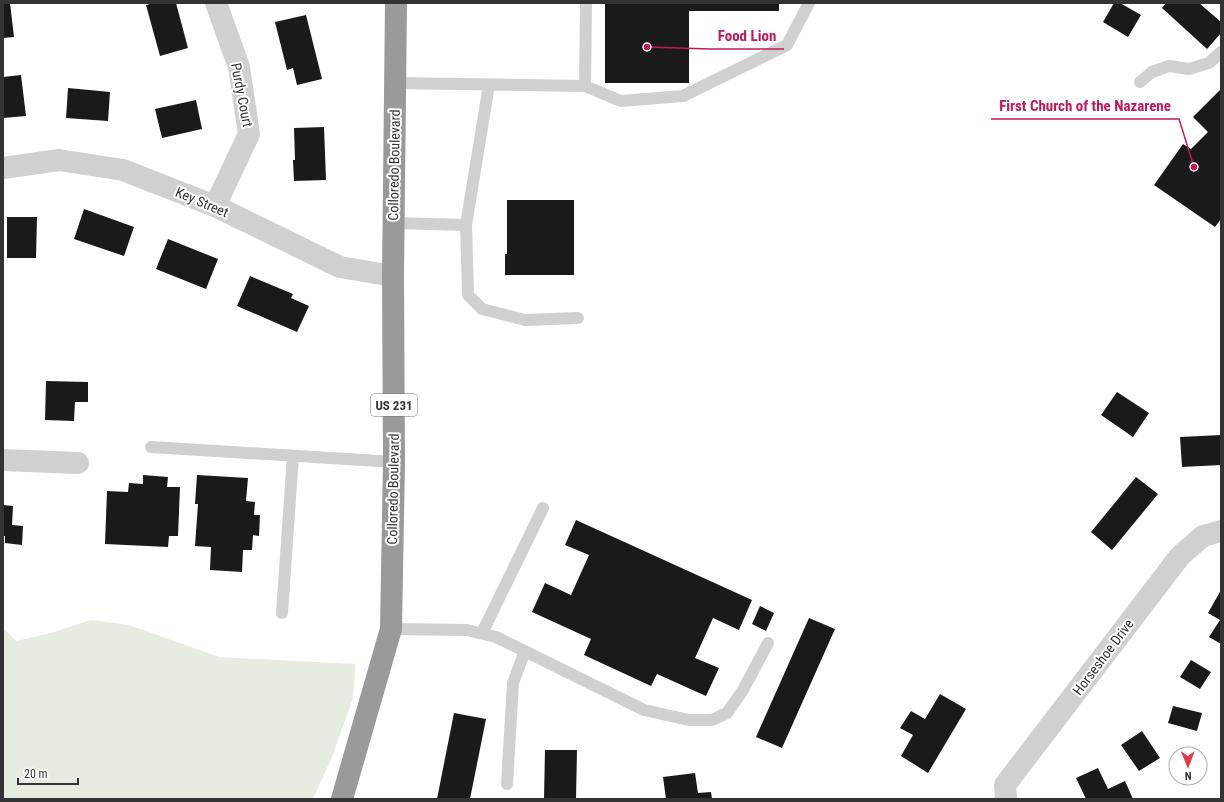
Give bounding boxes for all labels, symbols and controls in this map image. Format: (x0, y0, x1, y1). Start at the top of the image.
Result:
callout: Food Lion (710, 22, 784, 49)
text: Food Lion (718, 27, 776, 45)
street label: Purdy Court (228, 62, 256, 128)
callout: First Church of the Nazarene (991, 92, 1179, 119)
text: First Church of the Nazarene (999, 97, 1171, 115)
street label: Colloredo Boulevard (385, 109, 403, 221)
street label: Key Street (173, 184, 231, 220)
road number: US 231 (371, 394, 417, 416)
street label: Colloredo Boulevard (384, 433, 402, 545)
street label: Horseshoe Drive (1069, 616, 1137, 698)
north arrow (1168, 746, 1208, 786)
scale bar (18, 760, 78, 786)
text: 20 m (24, 767, 48, 781)
text: N (1184, 769, 1192, 782)

